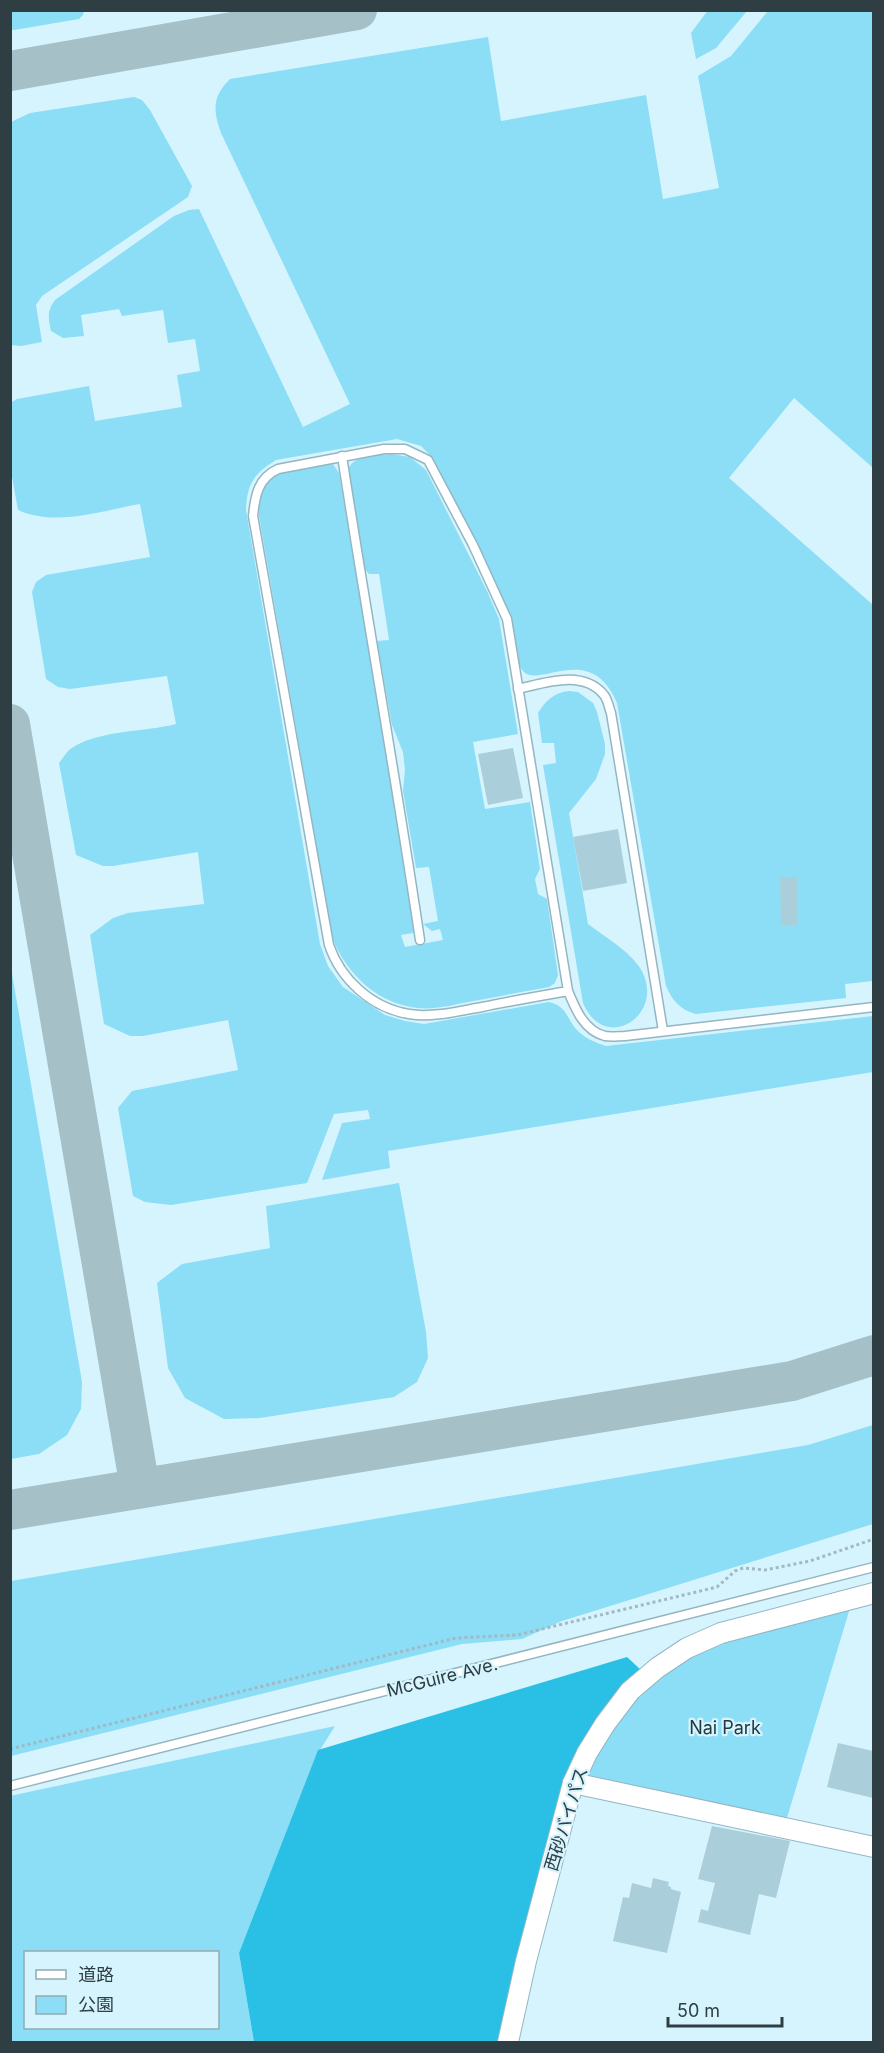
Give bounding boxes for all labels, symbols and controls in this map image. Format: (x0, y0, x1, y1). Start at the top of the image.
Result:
street label: McGuire Ave. (384, 1653, 500, 1701)
park label: Nai Park (689, 1717, 761, 1738)
street label: 西砂バイパス (540, 1764, 592, 1874)
legend (24, 1951, 219, 2029)
text: 道路 (78, 1964, 114, 1985)
scale bar (668, 1990, 782, 2028)
text: 公園 (78, 1994, 114, 2015)
text: 50 m (677, 2000, 720, 2021)

